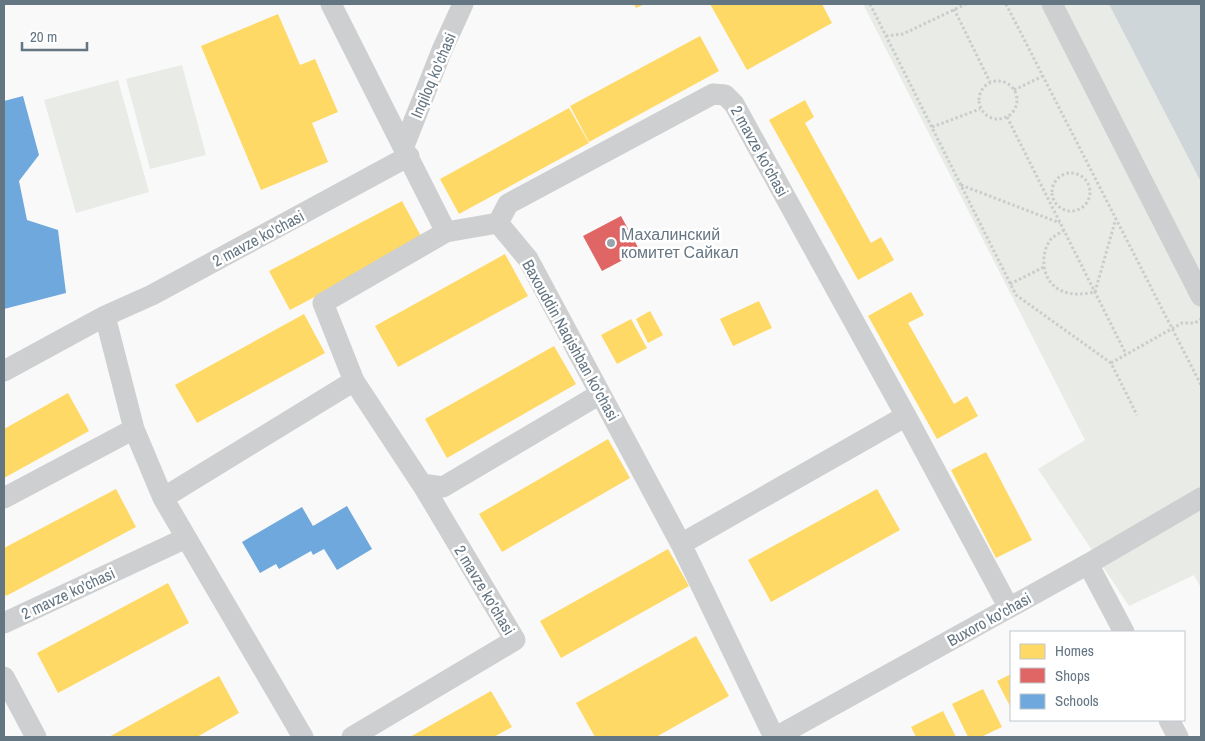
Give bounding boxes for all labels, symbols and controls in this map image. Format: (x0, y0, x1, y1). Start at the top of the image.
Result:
scale bar (22, 20, 88, 52)
text: 20 m (30, 26, 57, 47)
street label: Inqiloq ko'chasi (405, 29, 461, 121)
street label: 2 mavze ko'chasi (726, 102, 794, 200)
street label: 2 mavze ko'chasi (208, 205, 308, 271)
place label: Махалинский комитет Сайкал (621, 223, 739, 263)
marker: Махалинский комитет Сайкал (605, 237, 617, 249)
street label: Baxouddin Naqishban ko'chasi (517, 255, 625, 425)
street label: 2 mavze ko'chasi (450, 541, 520, 639)
street label: 2 mavze ko'chasi (18, 562, 118, 624)
street label: Buxoro ko'chasi (943, 587, 1035, 651)
legend (1010, 631, 1185, 721)
text: Homes (1055, 640, 1094, 661)
text: Shops (1055, 665, 1090, 686)
text: Schools (1055, 690, 1099, 711)

